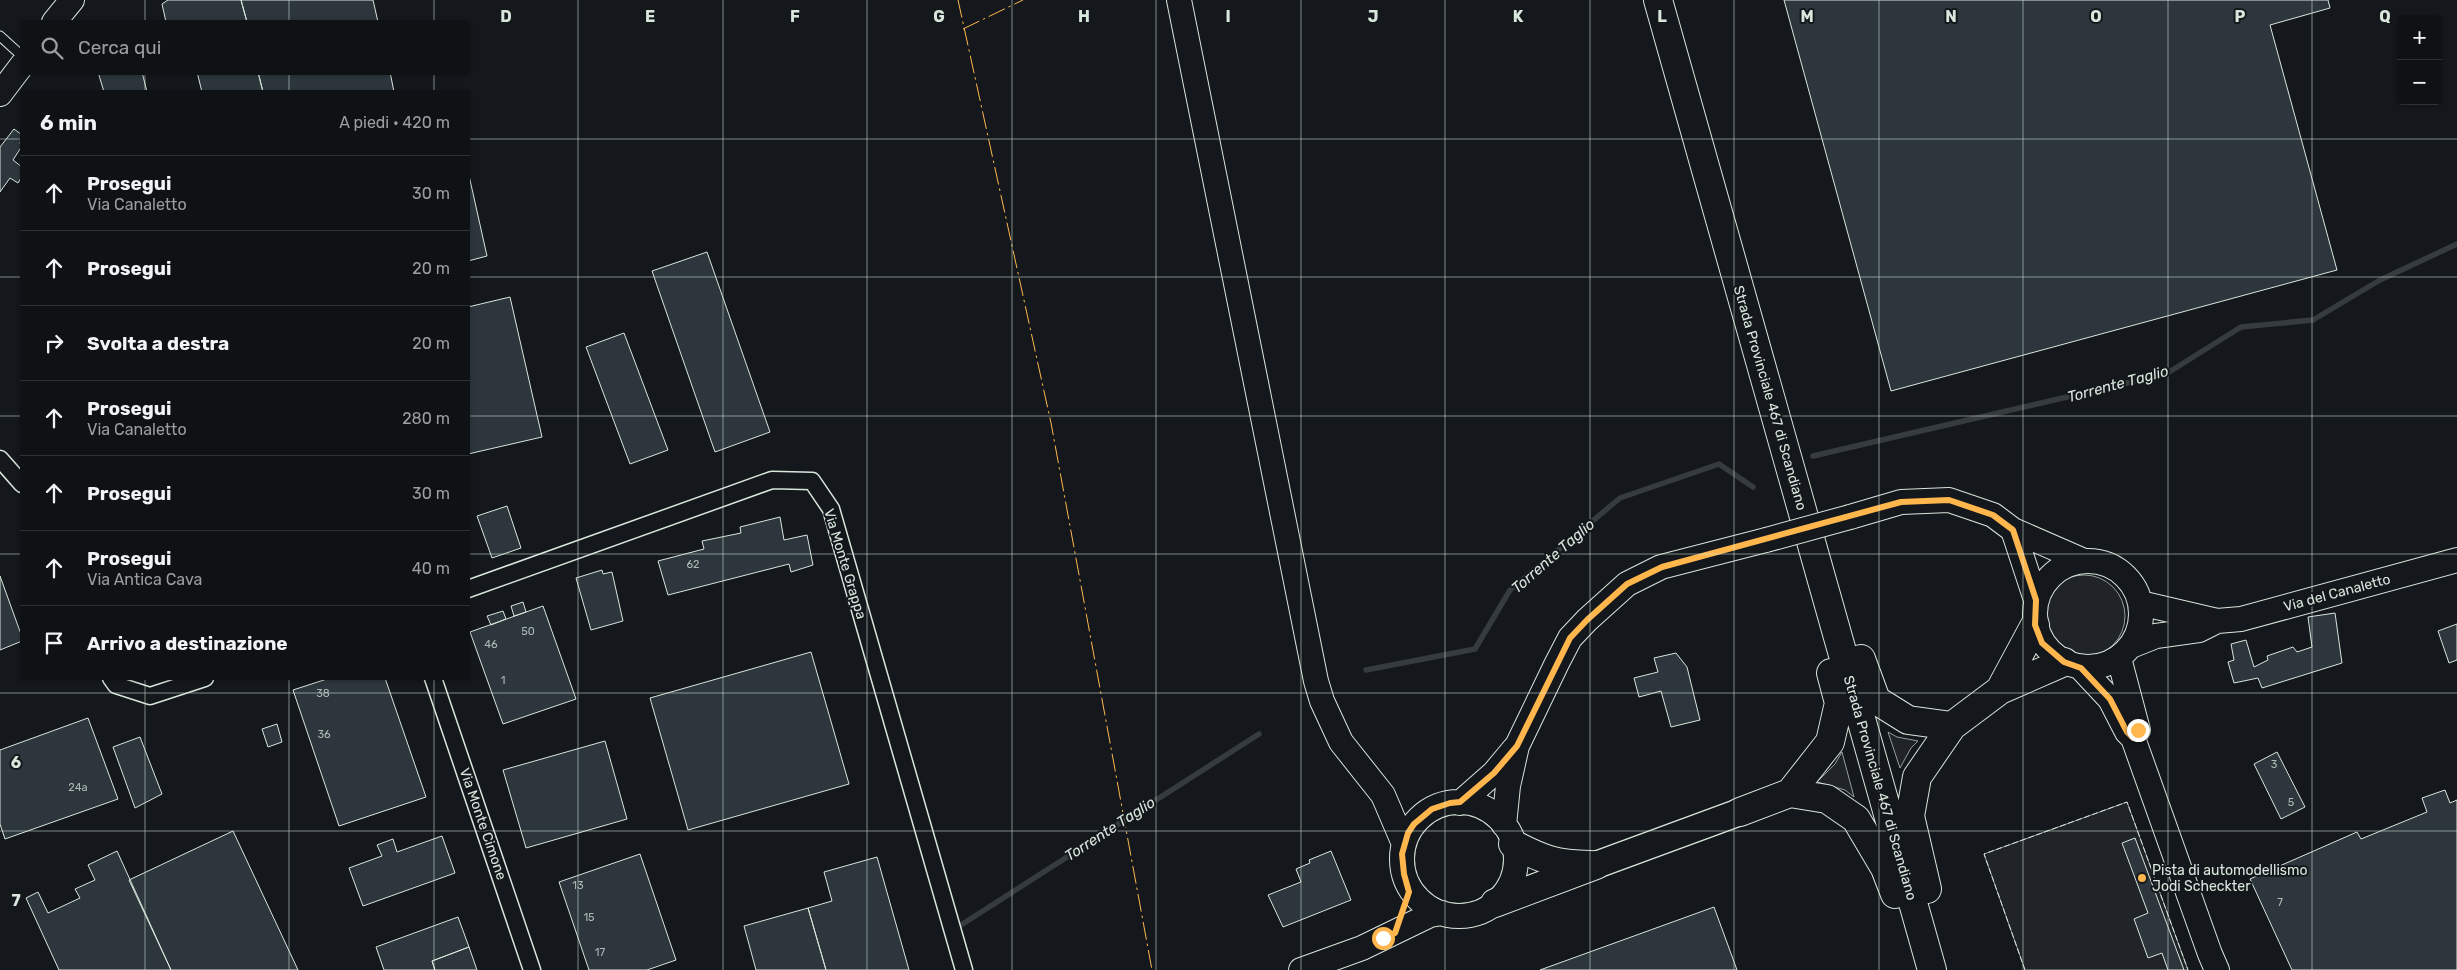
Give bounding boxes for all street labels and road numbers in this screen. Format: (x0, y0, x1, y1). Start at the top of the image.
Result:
street label: Strada Provinciale 467 di Scandiano (1730, 284, 1810, 512)
street label: Via Monte Grappa (820, 507, 870, 621)
street label: Via del Canaletto (2282, 571, 2392, 615)
street label: Strada Provinciale 467 di Scandiano (1840, 674, 1920, 902)
street label: Via Monte Cimone (456, 766, 510, 882)

